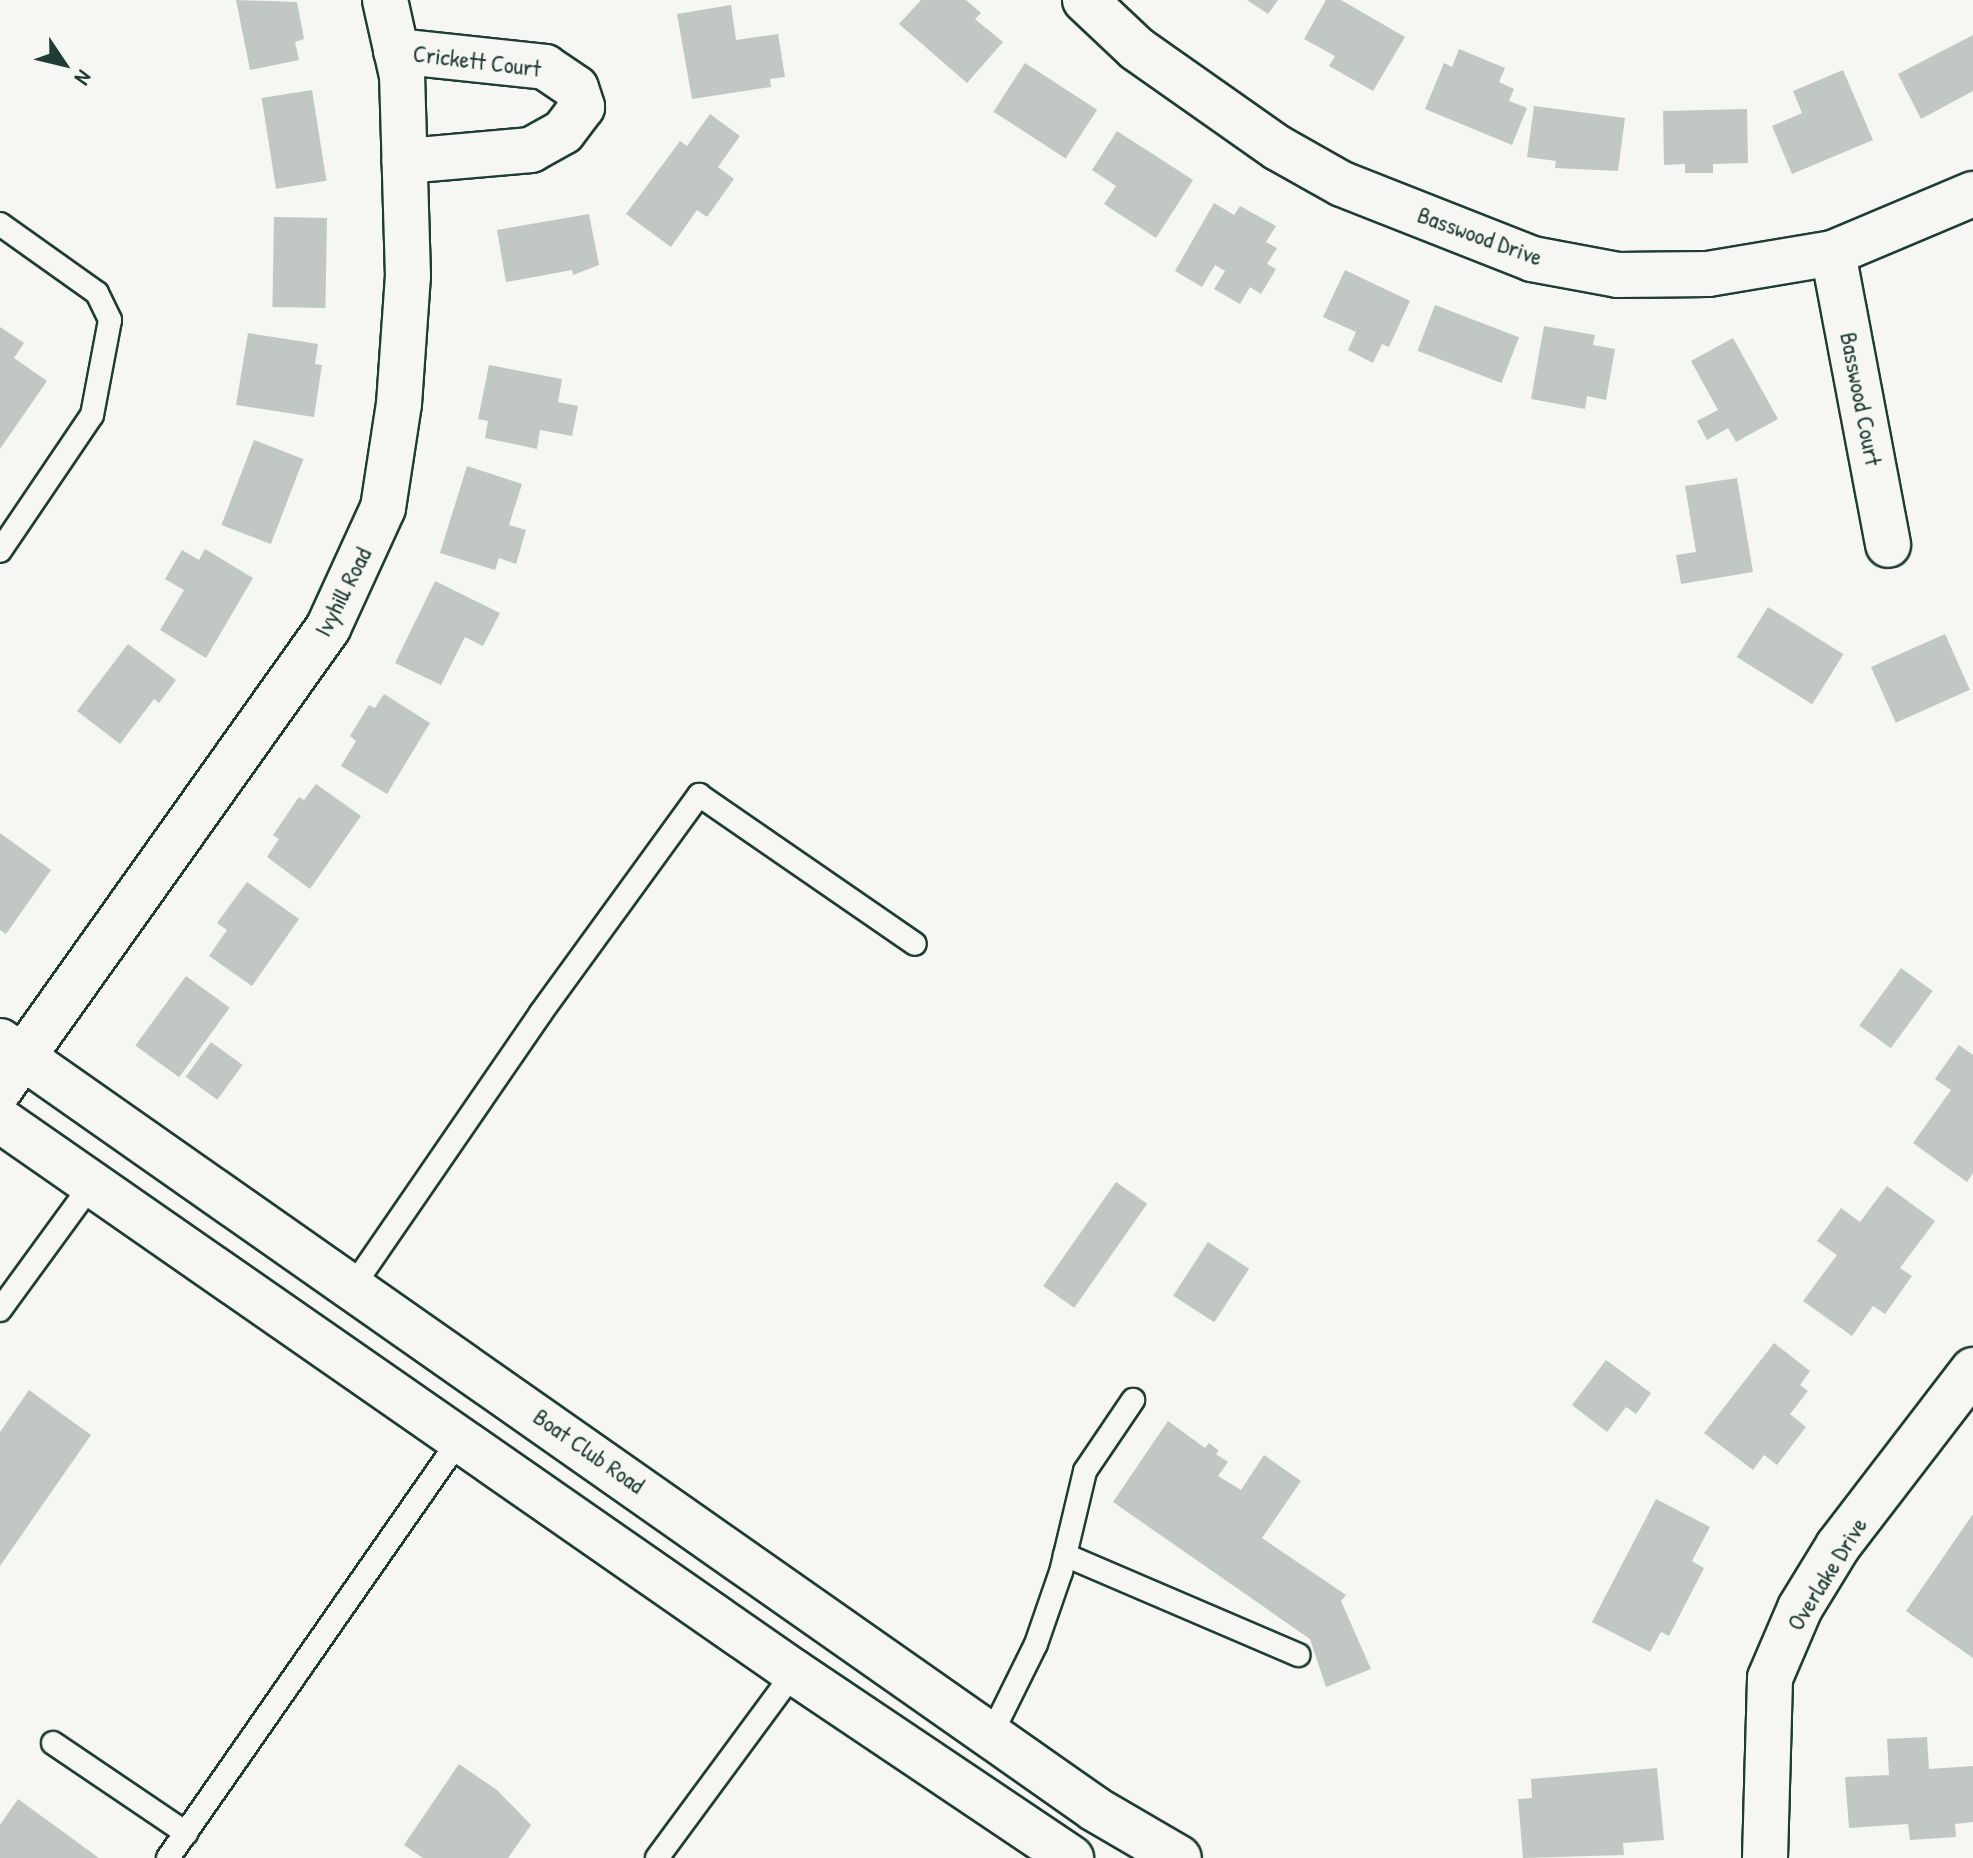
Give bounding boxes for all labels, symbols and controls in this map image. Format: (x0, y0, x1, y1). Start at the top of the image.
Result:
north arrow (24, 24, 104, 104)
street label: Crickett Court (411, 39, 543, 83)
text: N (68, 64, 99, 91)
street label: Basswood Drive (1414, 200, 1546, 272)
street label: Basswood Court (1834, 330, 1888, 468)
street label: Ivyhill Road (308, 543, 378, 641)
street label: Boat Club Road (528, 1402, 650, 1500)
street label: Overlake Drive (1781, 1512, 1873, 1636)

